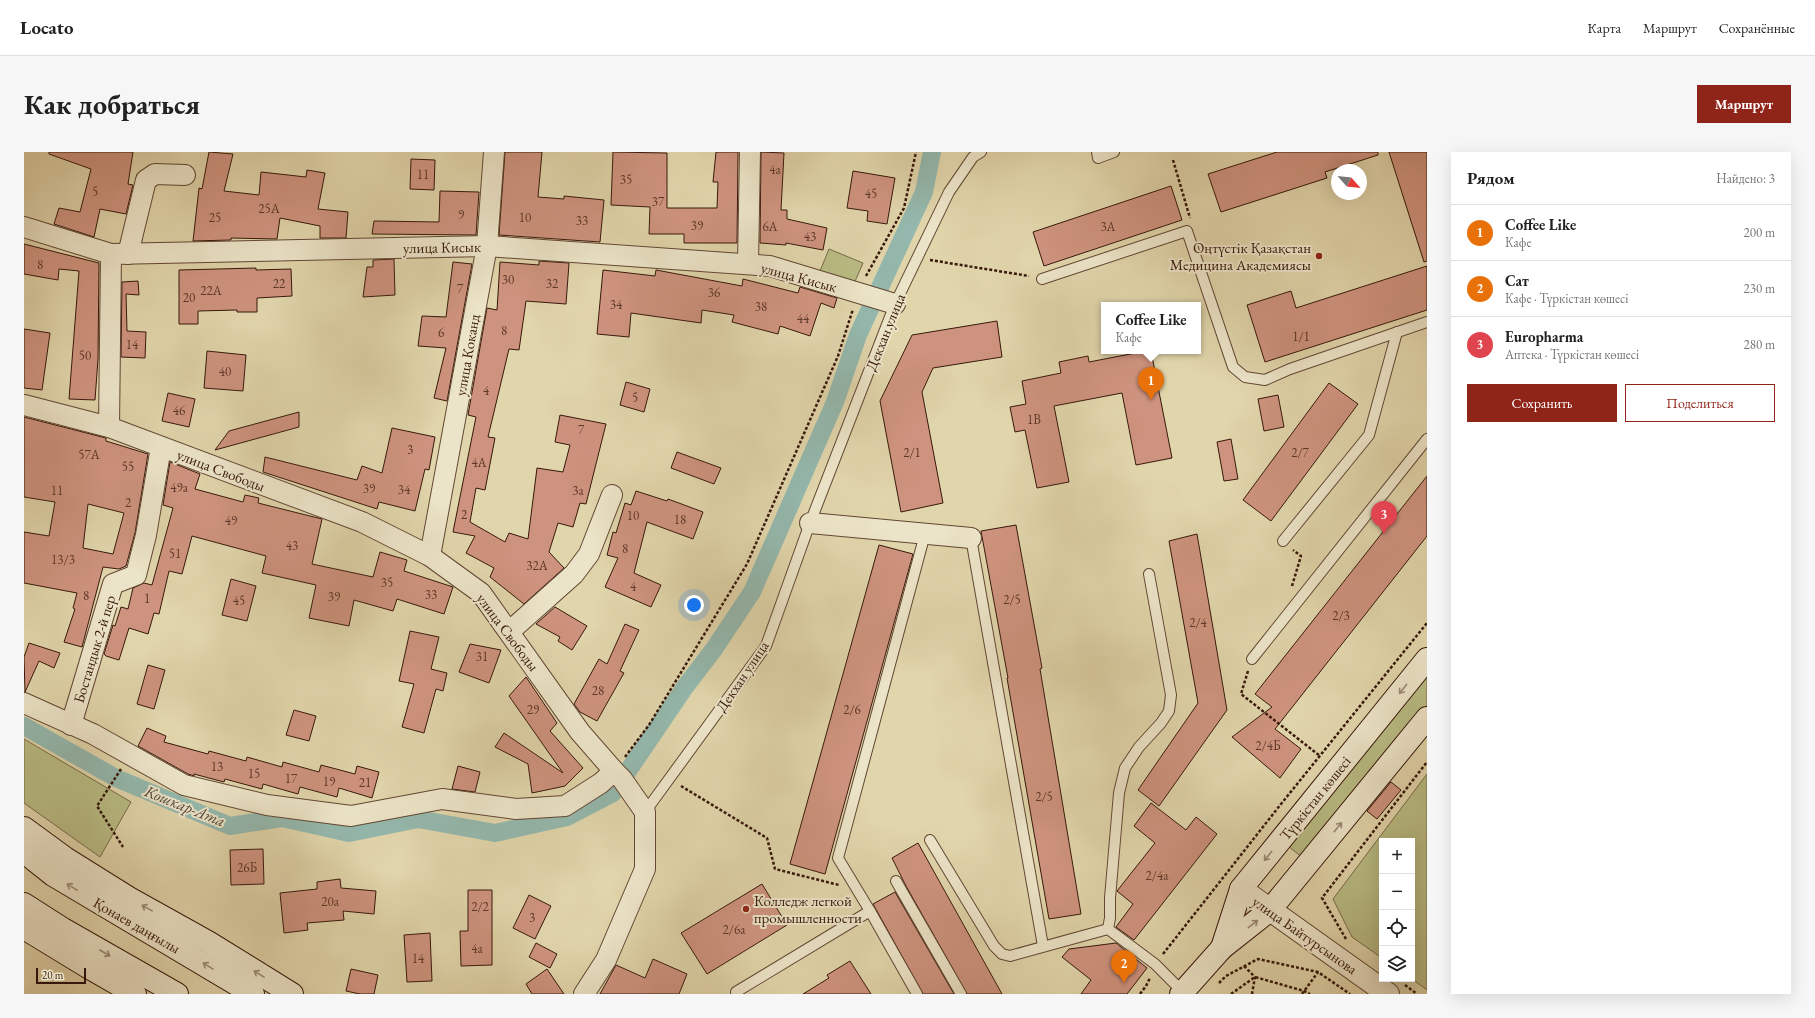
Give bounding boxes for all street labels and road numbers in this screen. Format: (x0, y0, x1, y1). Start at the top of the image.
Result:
street label: улица Кисык (403, 237, 481, 257)
street label: улица Кисык (759, 258, 839, 296)
street label: Декхан улица (861, 291, 909, 373)
street label: улица Коканд (450, 312, 484, 397)
street label: улица Свободы (174, 445, 268, 495)
street label: улица Свободы (473, 589, 543, 675)
street label: Бостандык 2-й пер (69, 593, 119, 705)
street label: Декхан улица (711, 637, 773, 715)
street label: Түркістан көшесі (1275, 752, 1355, 844)
street label: Қонаев даңғылы (90, 892, 184, 958)
street label: улица Байтурсынова (1249, 892, 1361, 978)

